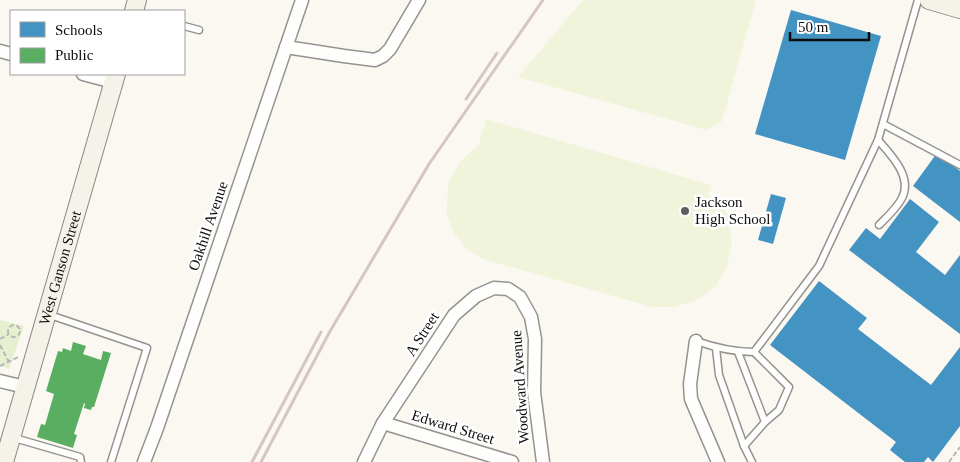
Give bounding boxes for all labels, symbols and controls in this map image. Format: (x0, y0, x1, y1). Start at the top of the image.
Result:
legend (10, 10, 185, 75)
scale bar (790, 10, 869, 42)
text: 50 m (798, 19, 829, 35)
text: Schools (55, 22, 103, 38)
text: Public (55, 47, 94, 63)
street label: Oakhill Avenue (185, 179, 231, 273)
place label: Jackson High School (695, 194, 770, 227)
marker: Jackson High School (679, 205, 691, 217)
street label: West Ganson Street (36, 208, 84, 327)
street label: A Street (402, 309, 442, 359)
street label: Woodward Avenue (508, 329, 532, 444)
street label: Edward Street (410, 407, 497, 447)

